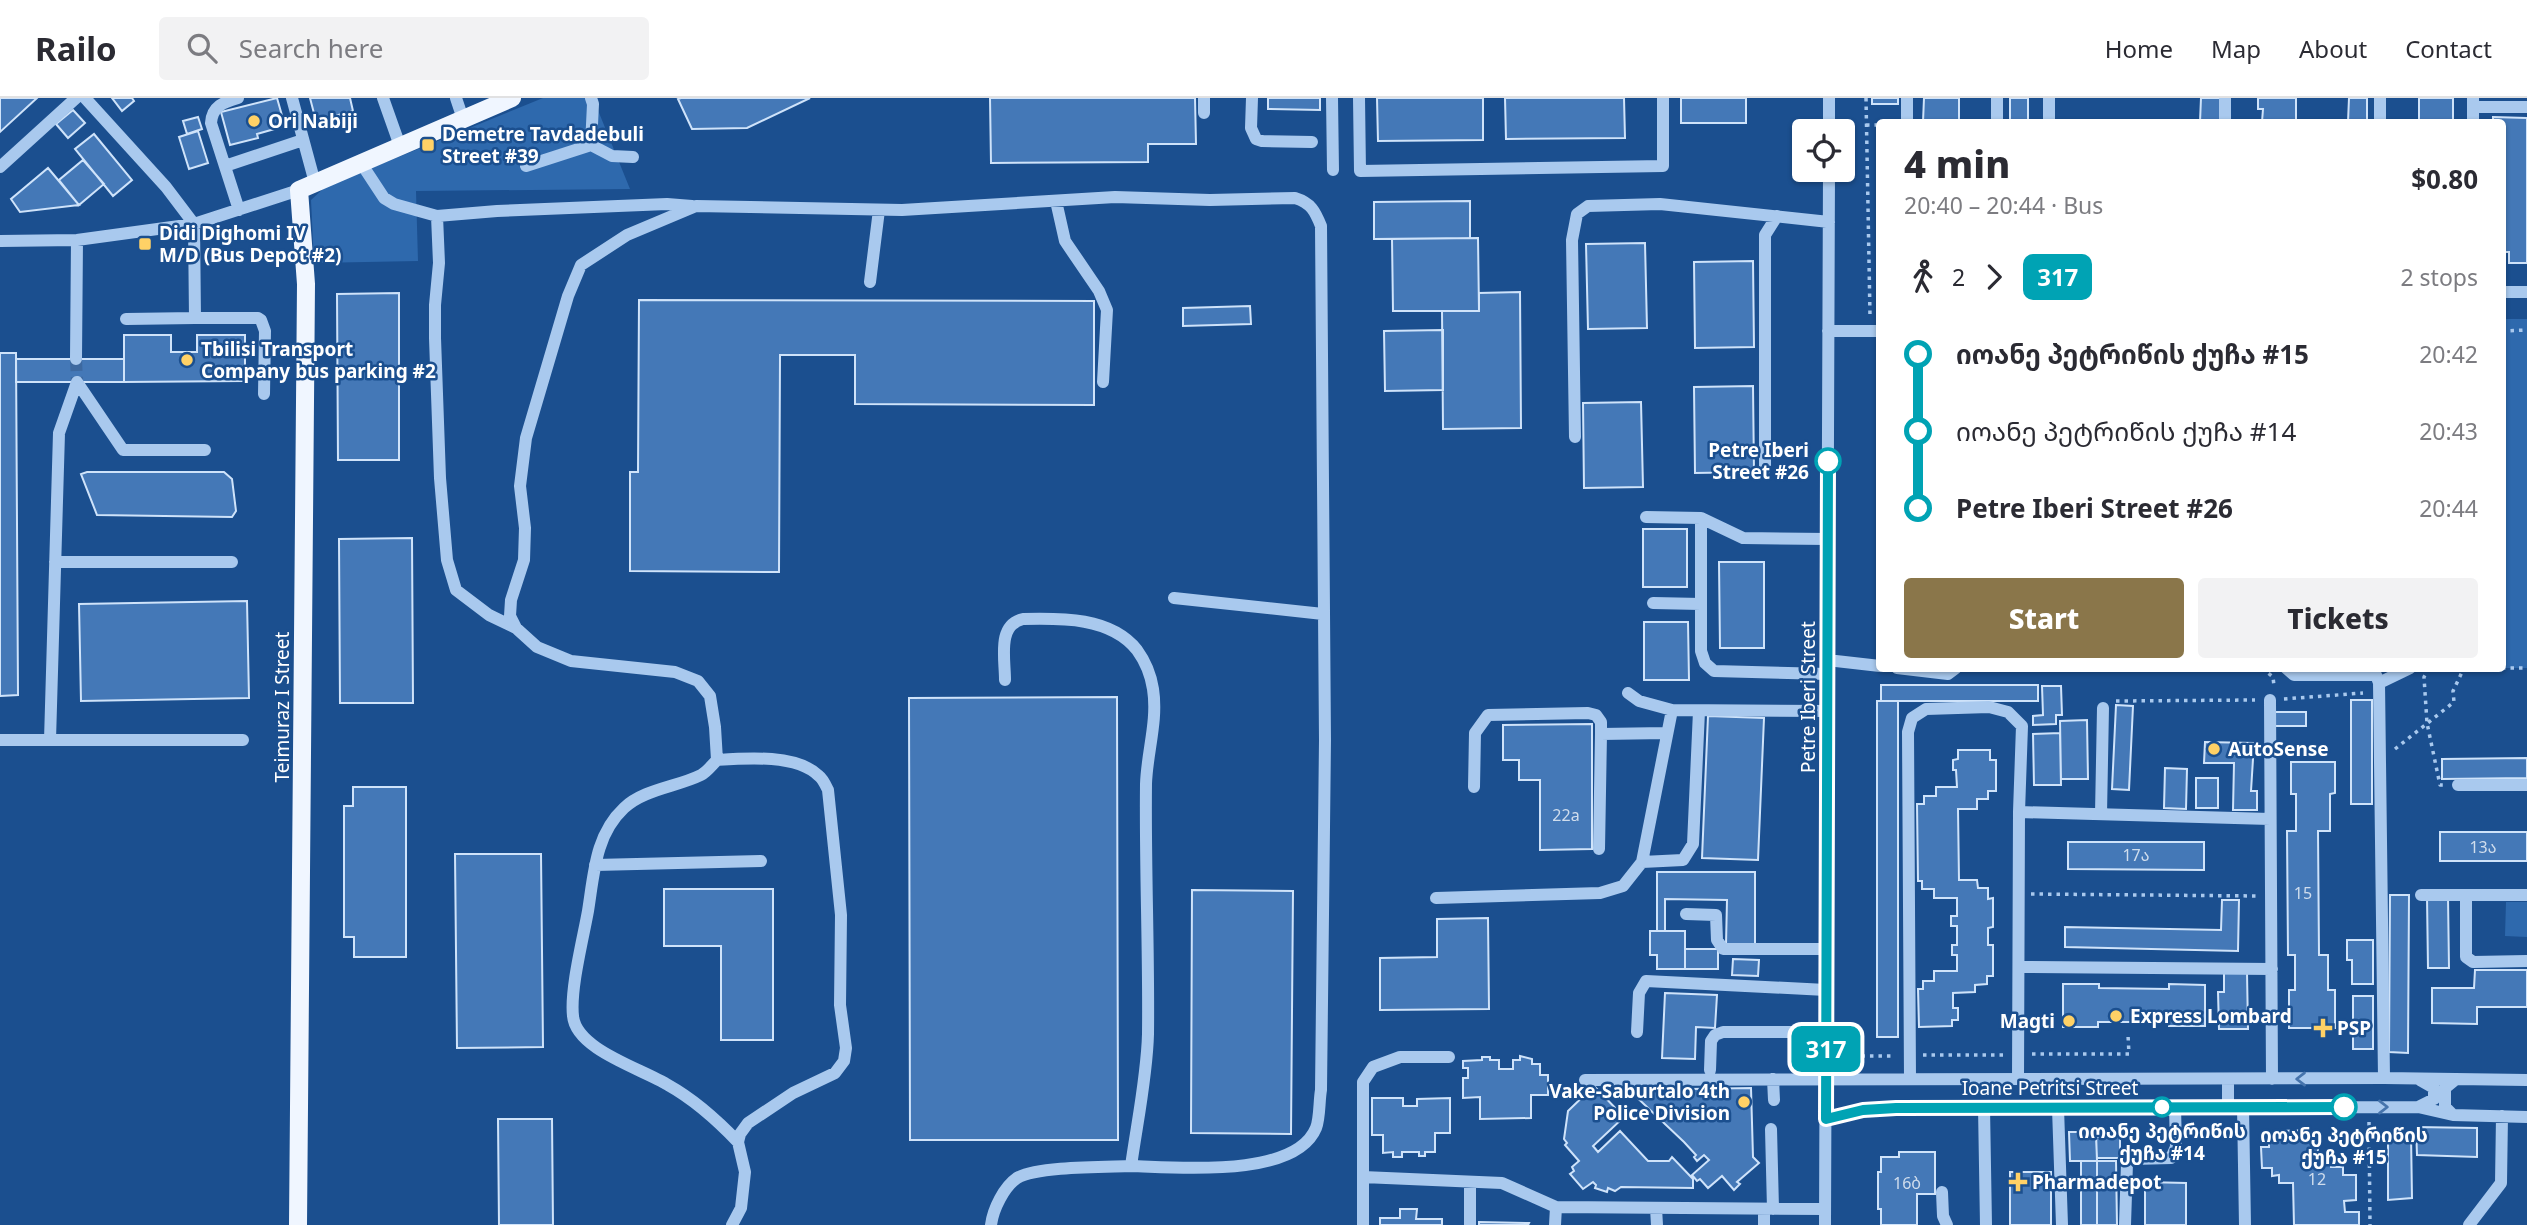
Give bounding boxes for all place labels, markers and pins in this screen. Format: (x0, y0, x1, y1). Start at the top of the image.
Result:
place label: Ori Nabiji (268, 108, 358, 134)
marker: Ori Nabiji (246, 113, 262, 129)
place label: Demetre Tavdadebuli Street #39 (442, 121, 644, 169)
marker: Demetre Tavdadebuli Street #39 (420, 137, 436, 153)
place label: Didi Dighomi IV M/D (Bus Depot #2) (159, 220, 341, 268)
marker: Didi Dighomi IV M/D (Bus Depot #2) (137, 236, 153, 252)
place label: Tbilisi Transport Company bus parking #2 (201, 336, 436, 384)
marker: Tbilisi Transport Company bus parking #2 (179, 352, 195, 368)
place label: Petre Iberi Street #26 (1708, 437, 1809, 485)
marker: Petre Iberi Street #26 (1815, 448, 1841, 474)
place label: AutoSense (2228, 736, 2329, 762)
marker: AutoSense (2206, 741, 2222, 757)
place label: Express Lombard (2130, 1003, 2292, 1029)
place label: Magti (2000, 1008, 2055, 1034)
marker: Express Lombard (2108, 1008, 2124, 1024)
marker: Magti (2061, 1013, 2077, 1029)
place label: PSP (2337, 1015, 2371, 1041)
marker: PSP (2315, 1020, 2331, 1036)
place label: Vake-Saburtalo 4th Police Division (1549, 1078, 1730, 1126)
marker: Vake-Saburtalo 4th Police Division (1736, 1094, 1752, 1110)
marker: იოანე პეტრიწის ქუჩა #15 (2331, 1094, 2357, 1120)
marker: იოანე პეტრიწის ქუჩა #14 (2152, 1097, 2172, 1117)
place label: იოანე პეტრიწის ქუჩა #14 (2078, 1118, 2246, 1166)
place label: იოანე პეტრიწის ქუჩა #15 (2260, 1122, 2428, 1170)
place label: Pharmadepot (2032, 1169, 2161, 1195)
marker: Pharmadepot (2010, 1174, 2026, 1190)

